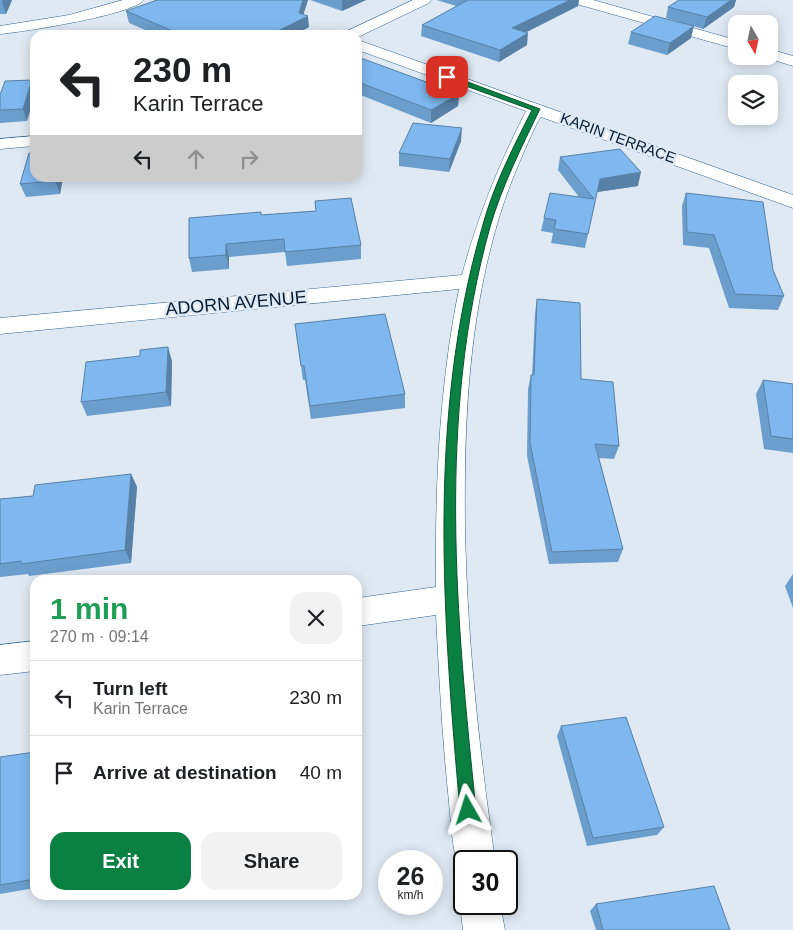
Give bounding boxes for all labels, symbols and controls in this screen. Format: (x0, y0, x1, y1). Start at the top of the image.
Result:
north arrow (728, 15, 778, 65)
map controls (728, 15, 778, 125)
icon: left (50, 50, 115, 115)
text: 230 m (133, 50, 232, 89)
pin (426, 56, 468, 98)
icon: arrive (433, 63, 461, 91)
button: layers (728, 75, 778, 125)
text: Karin Terrace (133, 91, 263, 116)
street label: KARIN TERRACE (558, 109, 678, 166)
icon: left (129, 145, 157, 173)
icon: ahead (182, 145, 210, 173)
icon: right (235, 145, 263, 173)
street label: ADORN AVENUE (165, 287, 307, 319)
text: 1 min (50, 592, 128, 625)
button: close (290, 592, 342, 644)
text: 270 m · 09:14 (50, 628, 149, 645)
text: Turn left (93, 678, 168, 699)
icon: left (50, 684, 78, 712)
text: 230 m (289, 687, 342, 708)
text: Karin Terrace (93, 700, 188, 717)
icon: arrive (50, 759, 78, 787)
text: Arrive at destination (93, 762, 277, 783)
text: 40 m (300, 762, 342, 783)
position arrow (441, 783, 493, 835)
button: Exit (50, 832, 191, 890)
button: Share (201, 832, 342, 890)
speed limit sign: 30 (453, 850, 518, 915)
text: 26 (397, 862, 424, 890)
text: km/h (397, 888, 424, 902)

